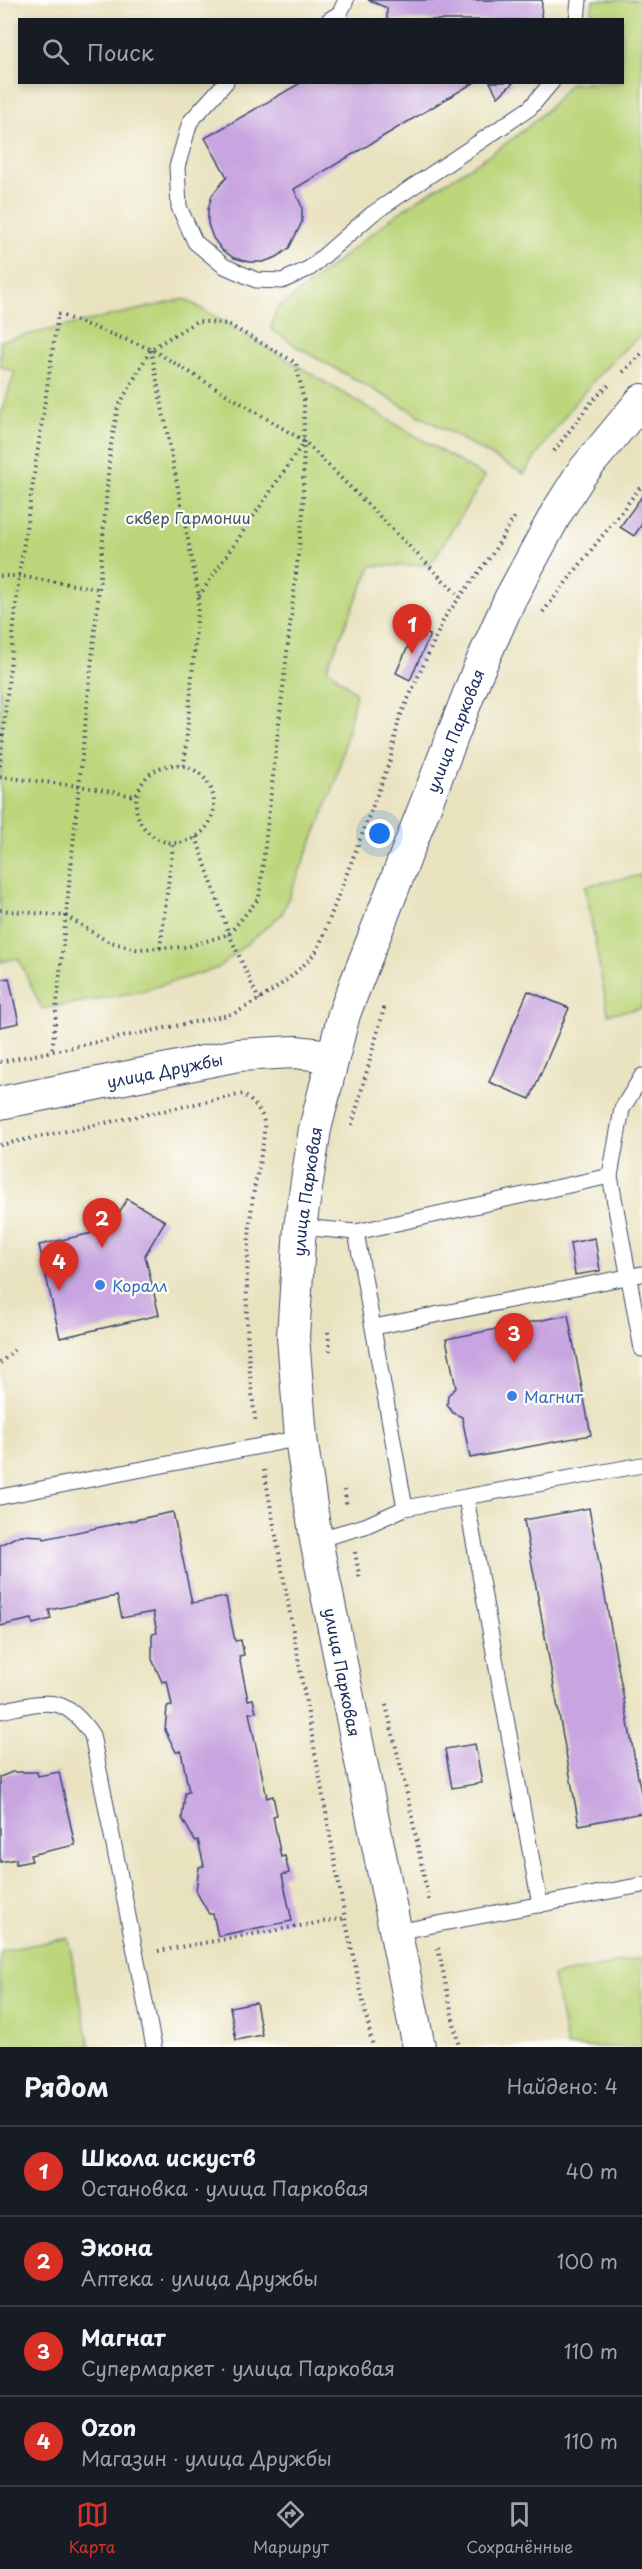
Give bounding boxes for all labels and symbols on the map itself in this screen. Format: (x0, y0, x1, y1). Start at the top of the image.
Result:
park label: сквер Гармонии (125, 505, 251, 529)
pin: 1 (392, 604, 432, 654)
street label: улица Парковая (420, 665, 489, 796)
your location (365, 819, 394, 848)
street label: улица Дружбы (105, 1046, 225, 1093)
street label: улица Парковая (286, 1125, 327, 1257)
pin: 2 (82, 1198, 122, 1248)
pin: 4 (40, 1242, 78, 1291)
place label: Коралл (112, 1273, 168, 1297)
marker: Коралл (93, 1278, 107, 1292)
pin: 3 (494, 1314, 534, 1363)
place label: Магнит (524, 1384, 584, 1408)
marker: Магнит (505, 1389, 519, 1403)
street label: улица Парковая (319, 1606, 367, 1738)

